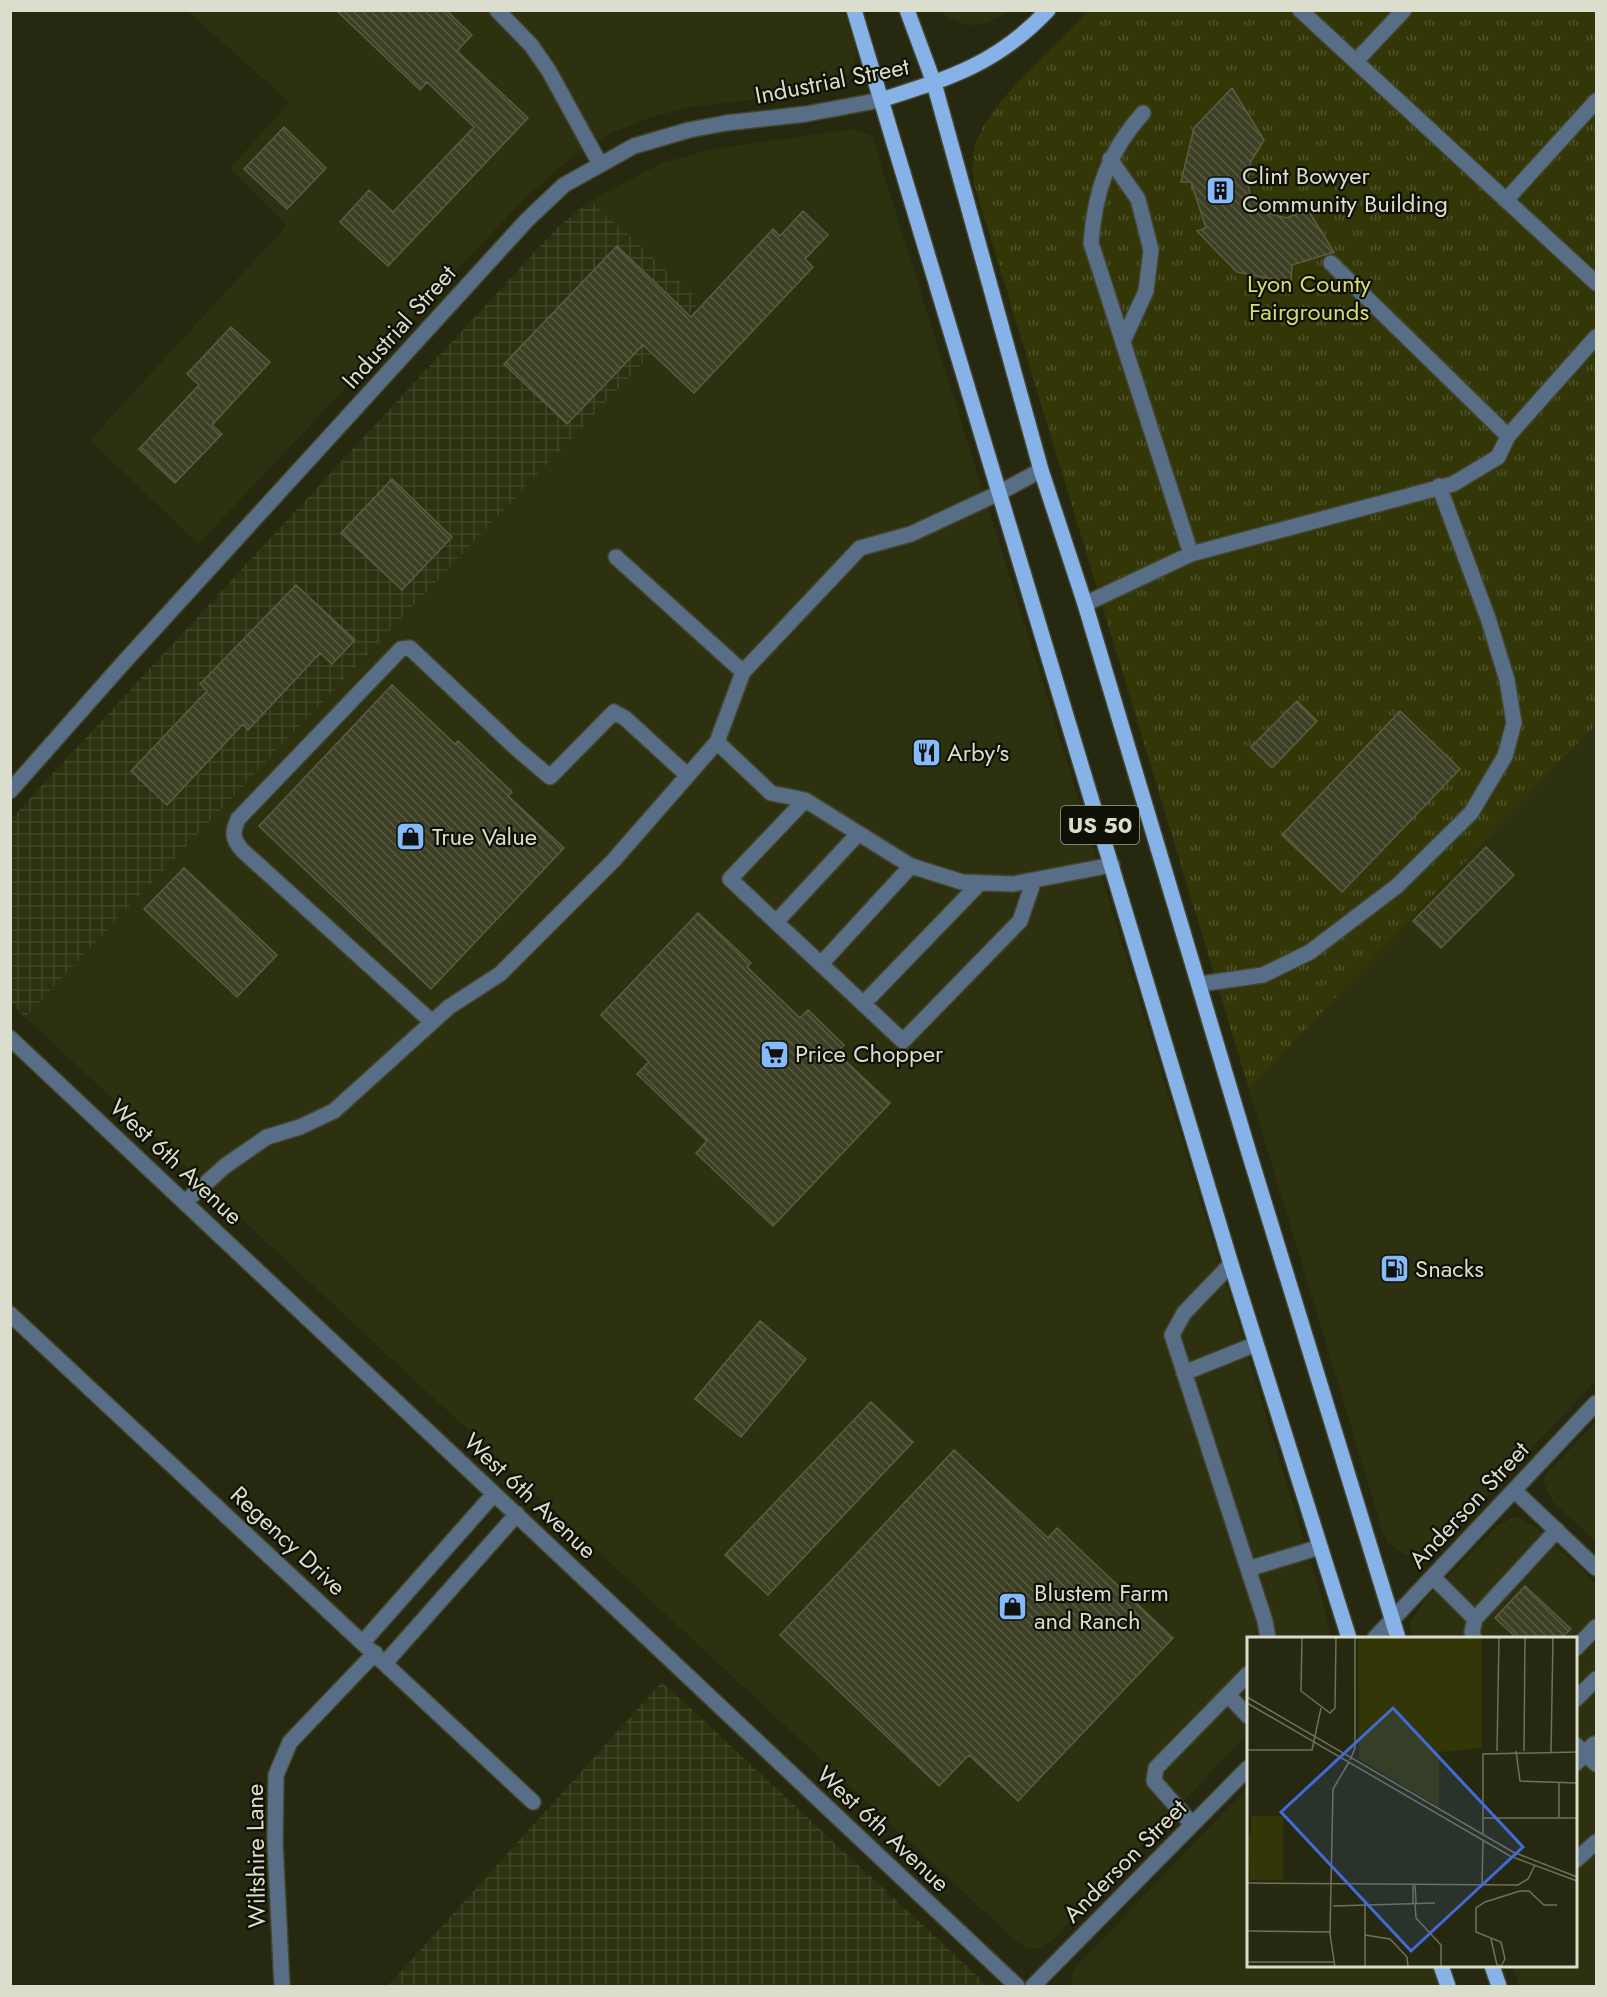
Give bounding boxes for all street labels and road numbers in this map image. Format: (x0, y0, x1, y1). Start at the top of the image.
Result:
street label: Industrial Street (752, 48, 912, 113)
street label: Industrial Street (333, 257, 464, 396)
road number: US 50 (1061, 806, 1139, 844)
street label: West 6th Avenue (102, 1091, 251, 1233)
street label: West 6th Avenue (456, 1425, 605, 1567)
street label: Anderson Street (1400, 1433, 1537, 1576)
street label: Regency Drive (223, 1478, 354, 1604)
street label: West 6th Avenue (809, 1758, 958, 1900)
street label: Wiltshire Lane (237, 1783, 274, 1929)
street label: Anderson Street (1055, 1791, 1195, 1930)

